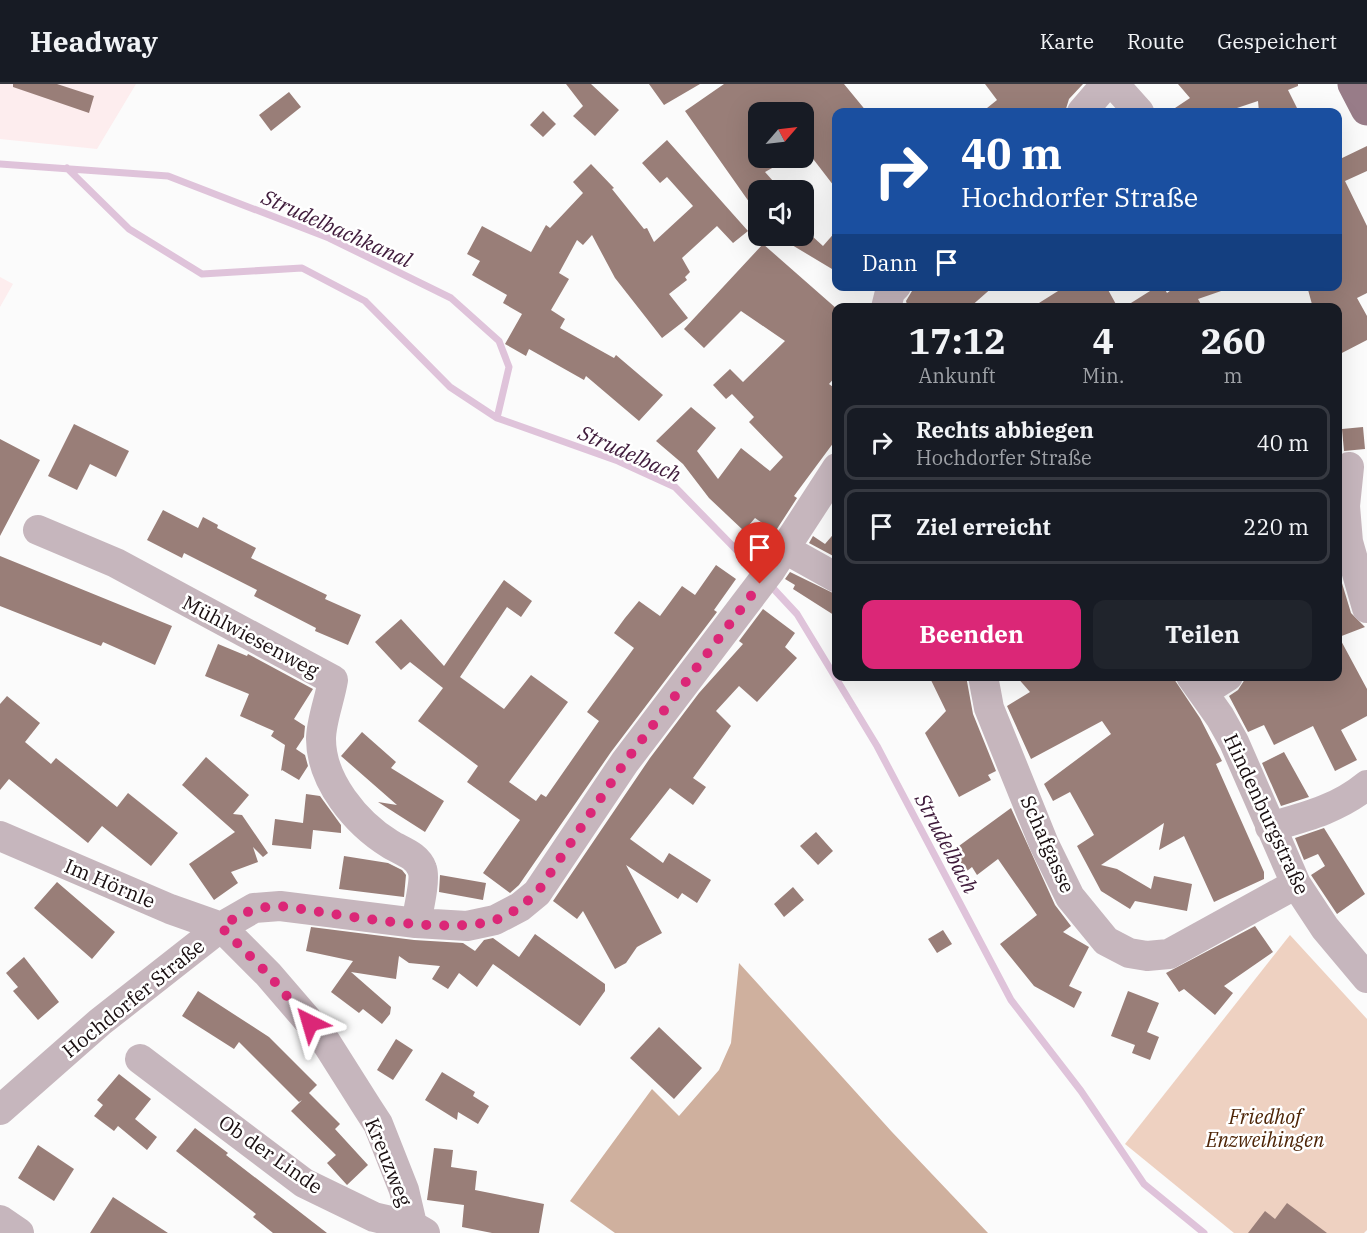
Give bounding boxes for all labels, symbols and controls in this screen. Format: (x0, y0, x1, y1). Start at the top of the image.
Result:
text: Headway (30, 23, 158, 60)
text: Karte (1040, 27, 1094, 55)
text: Route (1127, 27, 1184, 55)
text: Gespeichert (1217, 27, 1337, 55)
north arrow (748, 102, 814, 168)
map controls (748, 102, 814, 246)
text: 40 m (961, 126, 1062, 181)
icon: right (862, 132, 940, 210)
text: Hochdorfer Straße (961, 179, 1198, 214)
button: sound (748, 180, 814, 246)
water label: Strudelbachkanal (257, 182, 417, 274)
icon: arrive (930, 246, 963, 279)
text: Dann (862, 248, 918, 277)
text: 17:12 (908, 317, 1006, 364)
text: 4 (1092, 317, 1114, 364)
text: 260 (1201, 317, 1266, 364)
text: Ankunft (919, 362, 996, 389)
text: Min. (1082, 362, 1124, 389)
text: m (1224, 362, 1243, 389)
text: Rechts abbiegen (916, 415, 1094, 444)
water label: Strudelbach (573, 418, 686, 488)
icon: right (865, 426, 898, 459)
text: 40 m (1257, 428, 1309, 457)
text: Hochdorfer Straße (916, 444, 1092, 471)
icon: arrive (865, 510, 898, 543)
text: Ziel erreicht (916, 512, 1051, 541)
text: 220 m (1243, 512, 1309, 541)
pin (734, 522, 785, 584)
icon: arrive (743, 531, 776, 564)
street label: Mühlwiesenweg (178, 589, 324, 683)
button: Beenden (862, 600, 1081, 669)
button: Teilen (1093, 600, 1312, 669)
street label: Hindenburgstraße (1218, 729, 1316, 899)
water label: Strudelbach (908, 787, 985, 898)
street label: Schafgasse (1014, 791, 1082, 897)
street label: Im Hörnle (61, 852, 159, 914)
street label: Hochdorfer Straße (56, 932, 210, 1064)
position arrow (278, 991, 342, 1055)
park label: Friedhof Enzweihingen (1205, 1103, 1325, 1153)
street label: Ob der Linde (214, 1108, 328, 1200)
street label: Kreuzweg (359, 1114, 419, 1210)

